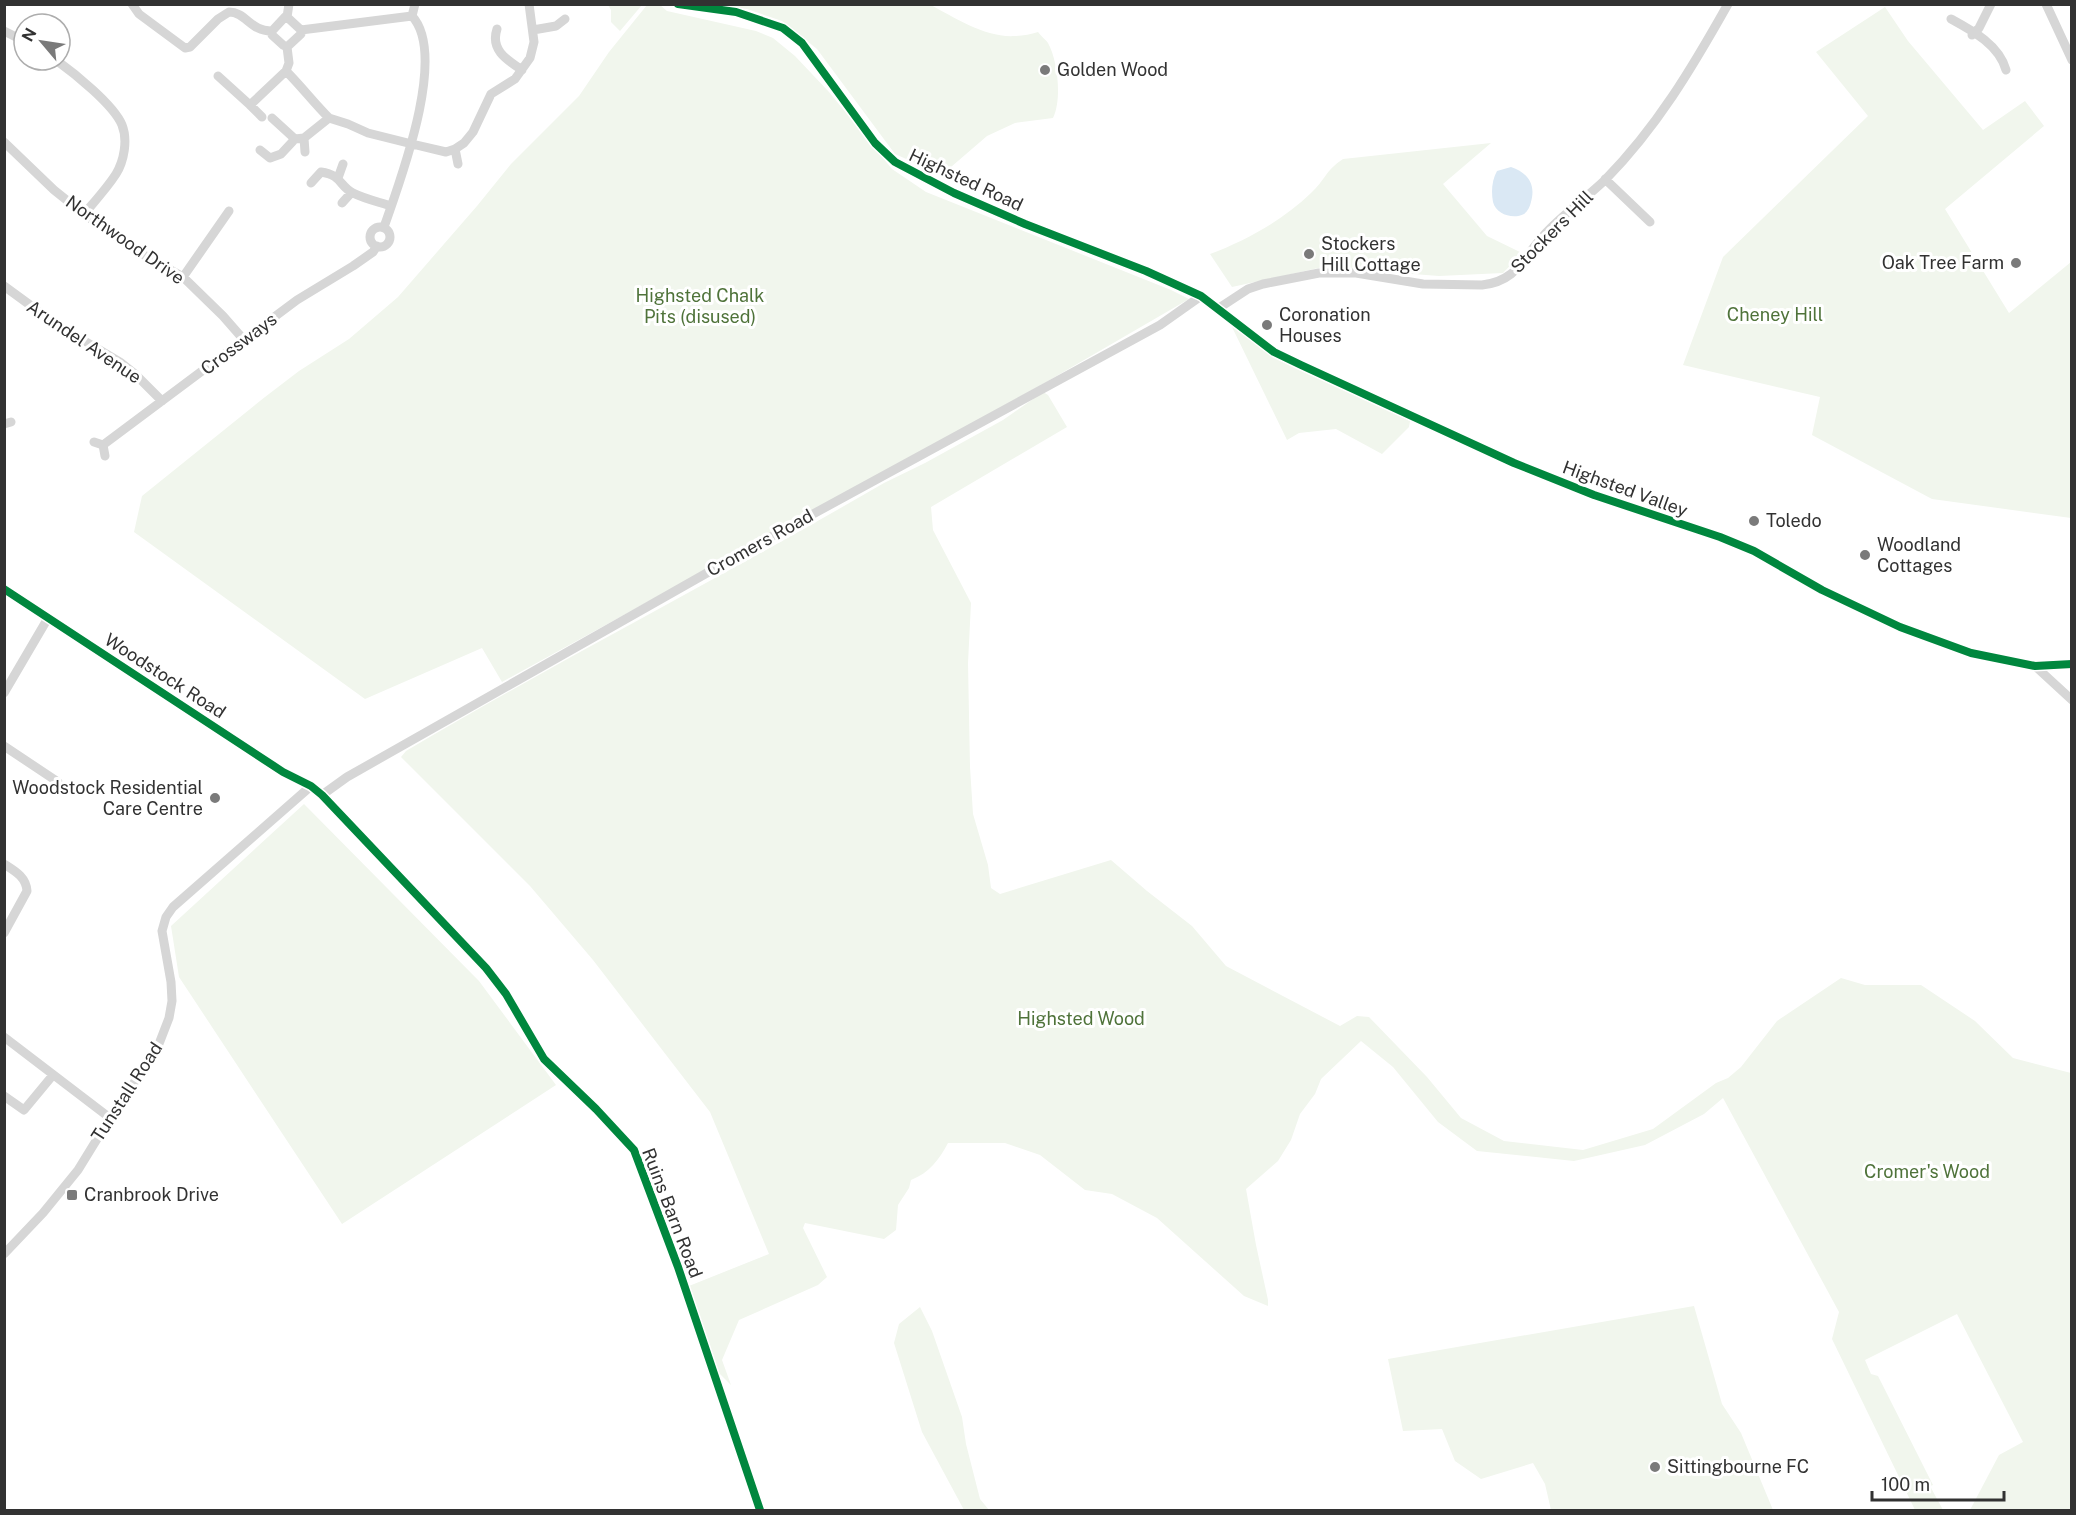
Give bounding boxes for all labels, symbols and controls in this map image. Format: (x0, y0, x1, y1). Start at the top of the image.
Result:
north arrow (12, 12, 72, 72)
text: N (18, 25, 41, 45)
place label: Golden Wood (1057, 59, 1168, 80)
marker: Golden Wood (1038, 63, 1052, 77)
street label: Highsted Road (906, 144, 1027, 215)
street label: Stockers Hill (1506, 186, 1597, 277)
street label: Northwood Drive (62, 191, 189, 288)
place label: Stockers Hill Cottage (1321, 233, 1421, 275)
marker: Stockers Hill Cottage (1302, 247, 1316, 261)
place label: Oak Tree Farm (1882, 252, 2004, 273)
marker: Oak Tree Farm (2009, 256, 2023, 270)
park label: Highsted Chalk Pits (disused) (636, 285, 764, 327)
street label: Arundel Avenue (23, 296, 145, 388)
place label: Coronation Houses (1279, 304, 1371, 346)
park label: Cheney Hill (1727, 304, 1823, 325)
street label: Crossways (197, 308, 281, 379)
marker: Coronation Houses (1260, 318, 1274, 332)
street label: Highsted Valley (1560, 456, 1691, 521)
street label: Cromers Road (703, 505, 817, 580)
place label: Toledo (1766, 510, 1822, 531)
marker: Toledo (1747, 514, 1761, 528)
place label: Woodland Cottages (1877, 534, 1961, 576)
marker: Woodland Cottages (1858, 548, 1872, 562)
street label: Woodstock Road (101, 629, 230, 723)
place label: Woodstock Residential Care Centre (12, 777, 203, 819)
marker: Woodstock Residential Care Centre (208, 791, 222, 805)
park label: Highsted Wood (1017, 1008, 1145, 1029)
street label: Tunstall Road (87, 1038, 166, 1145)
street label: Ruins Barn Road (638, 1145, 707, 1281)
park label: Cromer's Wood (1864, 1161, 1990, 1182)
place label: Cranbrook Drive (84, 1184, 219, 1205)
marker: Cranbrook Drive (65, 1188, 79, 1202)
place label: Sittingbourne FC (1667, 1456, 1809, 1477)
marker: Sittingbourne FC (1648, 1460, 1662, 1474)
scale bar (1872, 1464, 2004, 1502)
text: 100 m (1881, 1474, 1930, 1495)

